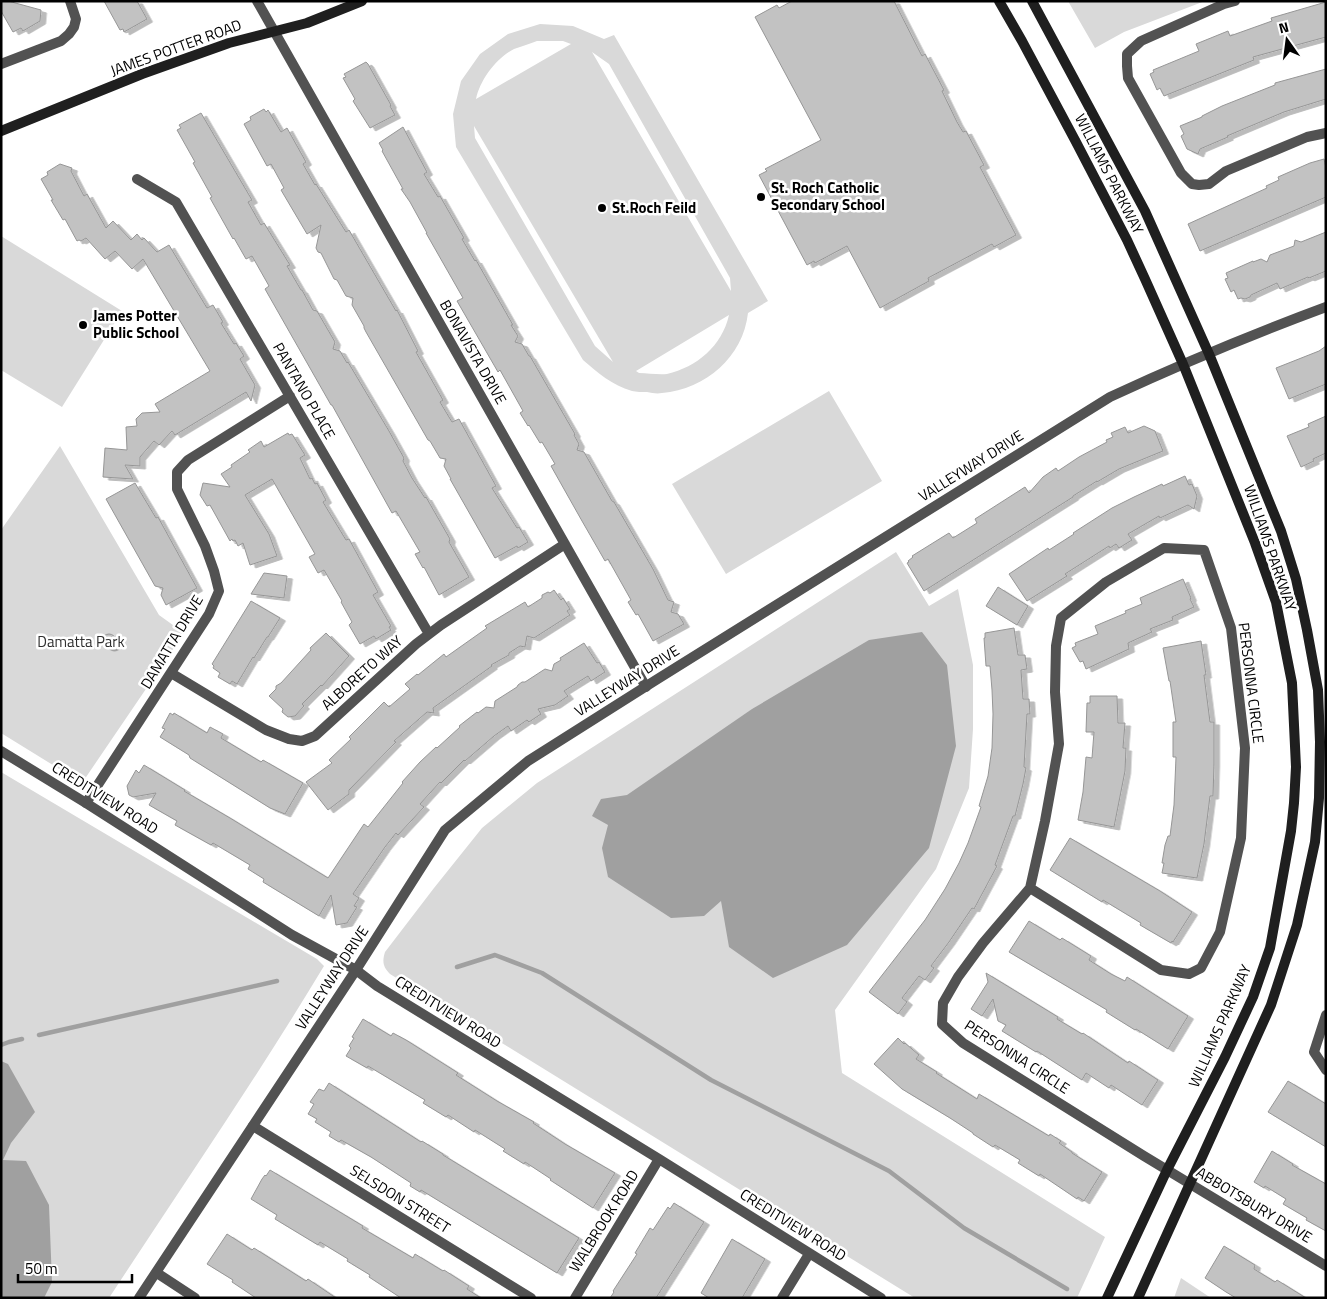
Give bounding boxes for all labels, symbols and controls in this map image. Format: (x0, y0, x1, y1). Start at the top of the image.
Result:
street label: JAMES POTTER ROAD (107, 13, 245, 82)
north arrow (1262, 15, 1312, 65)
text: N (1276, 16, 1291, 38)
street label: WILLIAMS PARKWAY (1069, 110, 1150, 238)
place label: St. Roch Catholic Secondary School (771, 176, 885, 216)
marker: St. Roch Catholic Secondary School (755, 191, 767, 203)
place label: St.Roch Feild (612, 196, 696, 219)
marker: St.Roch Feild (596, 202, 608, 214)
street label: BONAVISTA DRIVE (434, 295, 513, 408)
place label: James Potter Public School (93, 304, 179, 344)
marker: James Potter Public School (77, 319, 89, 331)
street label: PANTANO PLACE (267, 338, 341, 443)
street label: VALLEYWAY DRIVE (914, 424, 1028, 507)
street label: WILLIAMS PARKWAY (1238, 481, 1303, 614)
street label: DAMATTA DRIVE (134, 590, 209, 693)
street label: PERSONNA CIRCLE (1233, 621, 1270, 745)
park label: Damatta Park (37, 630, 125, 653)
street label: ALBORETO WAY (316, 630, 408, 716)
street label: VALLEYWAY DRIVE (570, 639, 684, 722)
street label: CREDITVIEW ROAD (48, 756, 163, 840)
street label: VALLEYWAY DRIVE (289, 921, 374, 1034)
street label: WILLIAMS PARKWAY (1182, 961, 1257, 1091)
street label: CREDITVIEW ROAD (391, 970, 506, 1054)
street label: PERSONNA CIRCLE (960, 1014, 1075, 1099)
street label: SELSDON STREET (346, 1158, 455, 1239)
street label: ABBOTSBURY DRIVE (1192, 1161, 1317, 1248)
street label: WALBROOK ROAD (563, 1165, 644, 1276)
street label: CREDITVIEW ROAD (736, 1183, 851, 1267)
scale bar (18, 1252, 131, 1284)
text: 50 m (25, 1257, 58, 1280)

